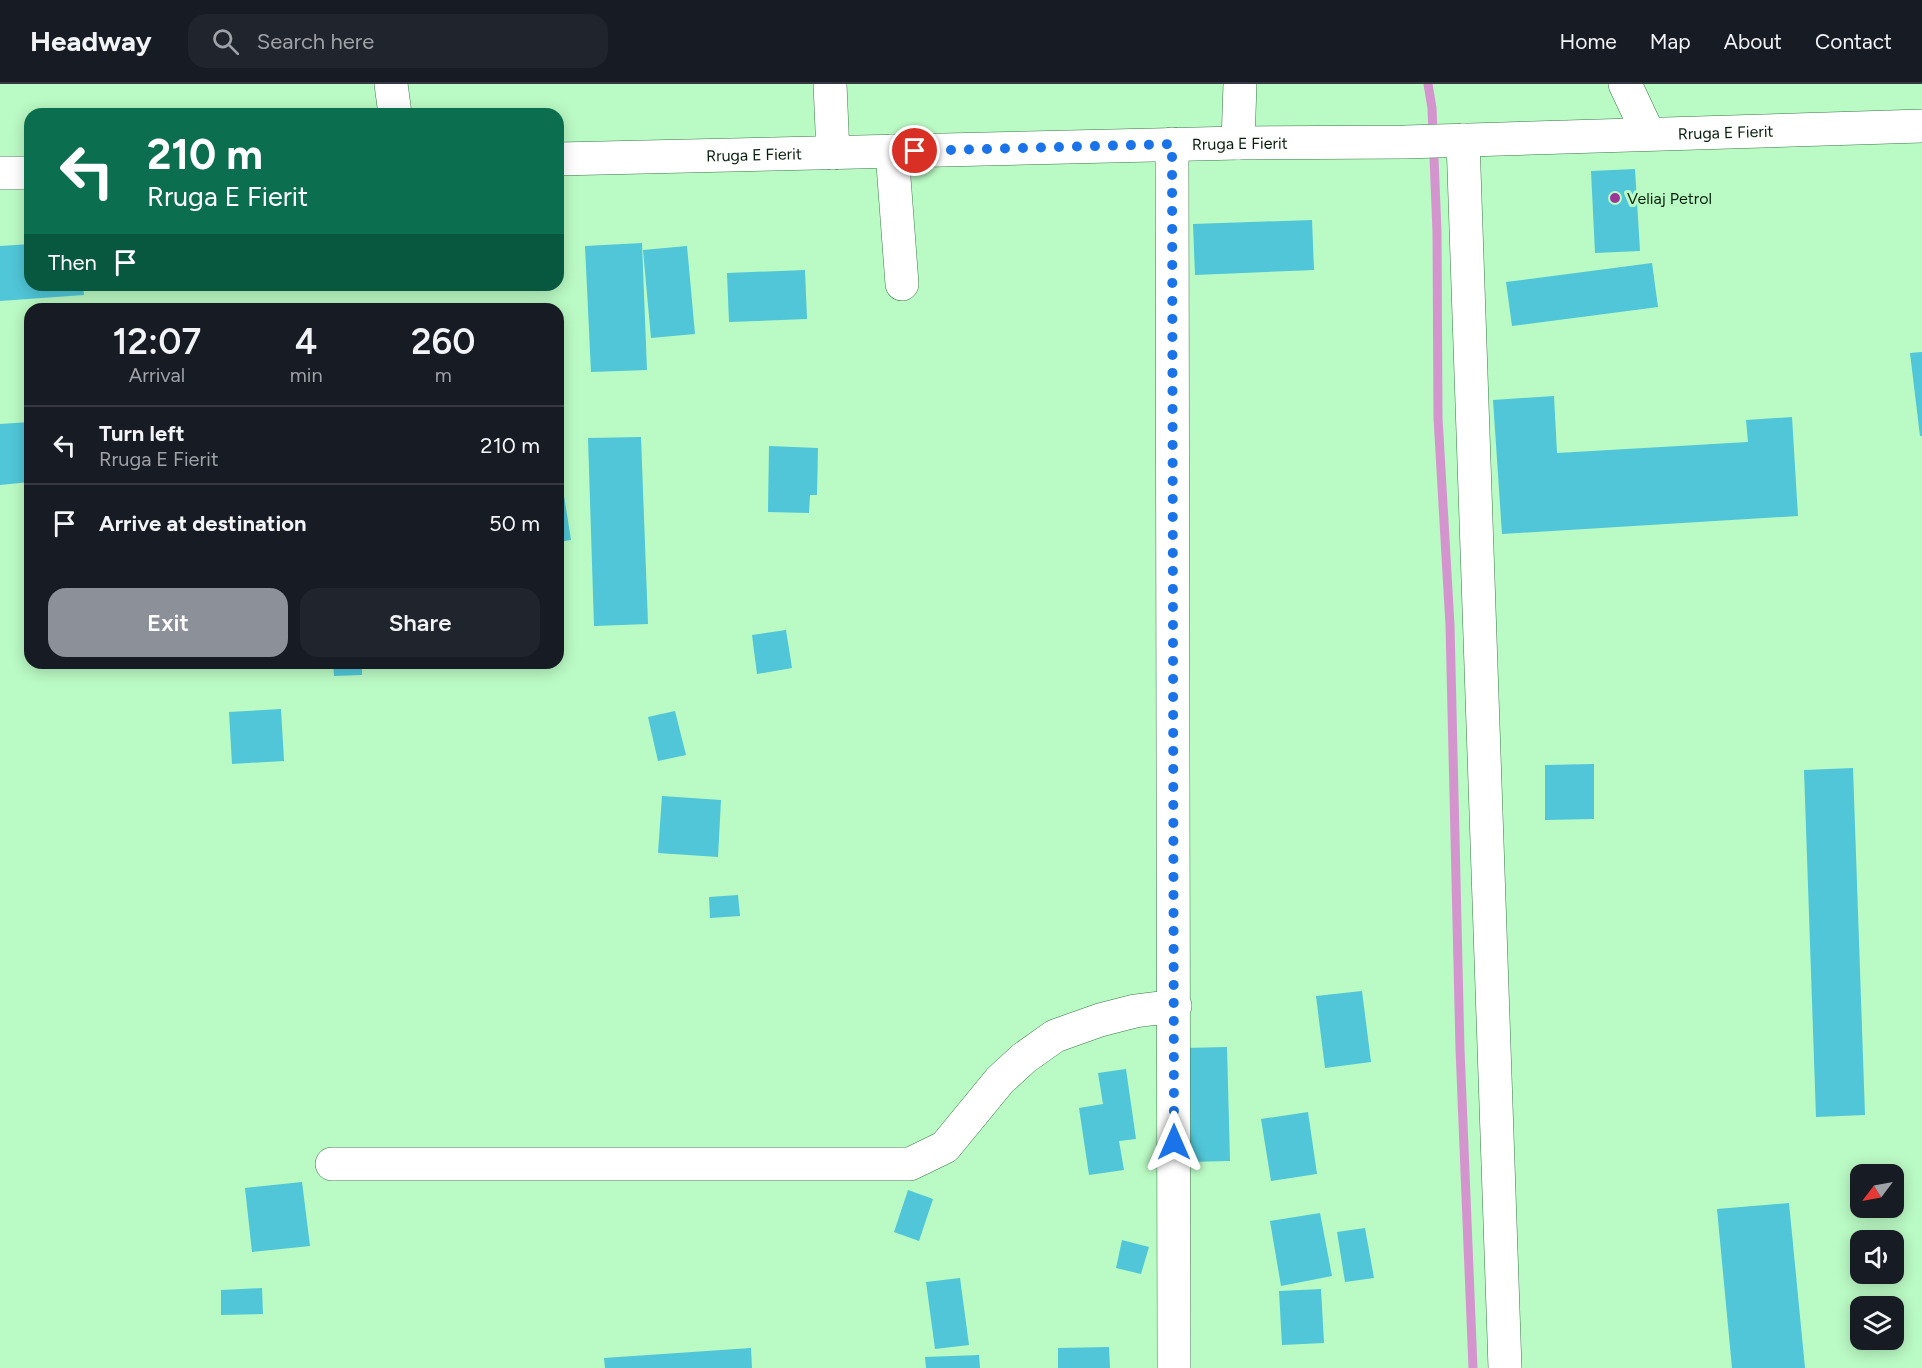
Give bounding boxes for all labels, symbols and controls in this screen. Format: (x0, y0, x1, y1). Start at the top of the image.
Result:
search box (188, 14, 608, 68)
text: Headway (30, 24, 152, 58)
icon: search (209, 25, 242, 58)
text: Search here (257, 28, 374, 55)
text: Home (1560, 29, 1617, 54)
text: Map (1650, 29, 1691, 54)
text: About (1724, 29, 1782, 54)
text: Contact (1815, 29, 1892, 54)
street label: Rruga E Fierit (1678, 122, 1774, 144)
pin (889, 125, 940, 176)
text: 210 m (147, 129, 263, 180)
icon: left (48, 132, 126, 210)
icon: arrive (898, 134, 931, 167)
street label: Rruga E Fierit (1192, 134, 1288, 154)
street label: Rruga E Fierit (706, 144, 802, 166)
text: Rruga E Fierit (147, 180, 308, 213)
place label: Veliaj Petrol (1627, 189, 1712, 208)
marker: Veliaj Petrol (1608, 191, 1622, 205)
icon: arrive (109, 246, 142, 279)
text: Then (48, 249, 97, 276)
text: 12:07 (112, 320, 201, 363)
text: 4 (295, 320, 317, 363)
text: 260 (411, 320, 475, 363)
text: Arrival (129, 363, 185, 387)
text: min (290, 363, 323, 387)
text: m (435, 363, 452, 387)
text: Turn left (99, 420, 185, 447)
icon: left (48, 429, 81, 462)
text: 210 m (480, 432, 540, 459)
text: Rruga E Fierit (99, 447, 218, 471)
icon: arrive (48, 507, 81, 540)
text: Arrive at destination (99, 510, 307, 537)
text: 50 m (489, 510, 540, 537)
button: Exit (48, 588, 288, 657)
button: Share (300, 588, 540, 657)
position arrow (1142, 1110, 1206, 1174)
north arrow (1850, 1164, 1904, 1218)
map controls (1850, 1164, 1904, 1350)
button: sound (1850, 1230, 1904, 1284)
button: layers (1850, 1296, 1904, 1350)

